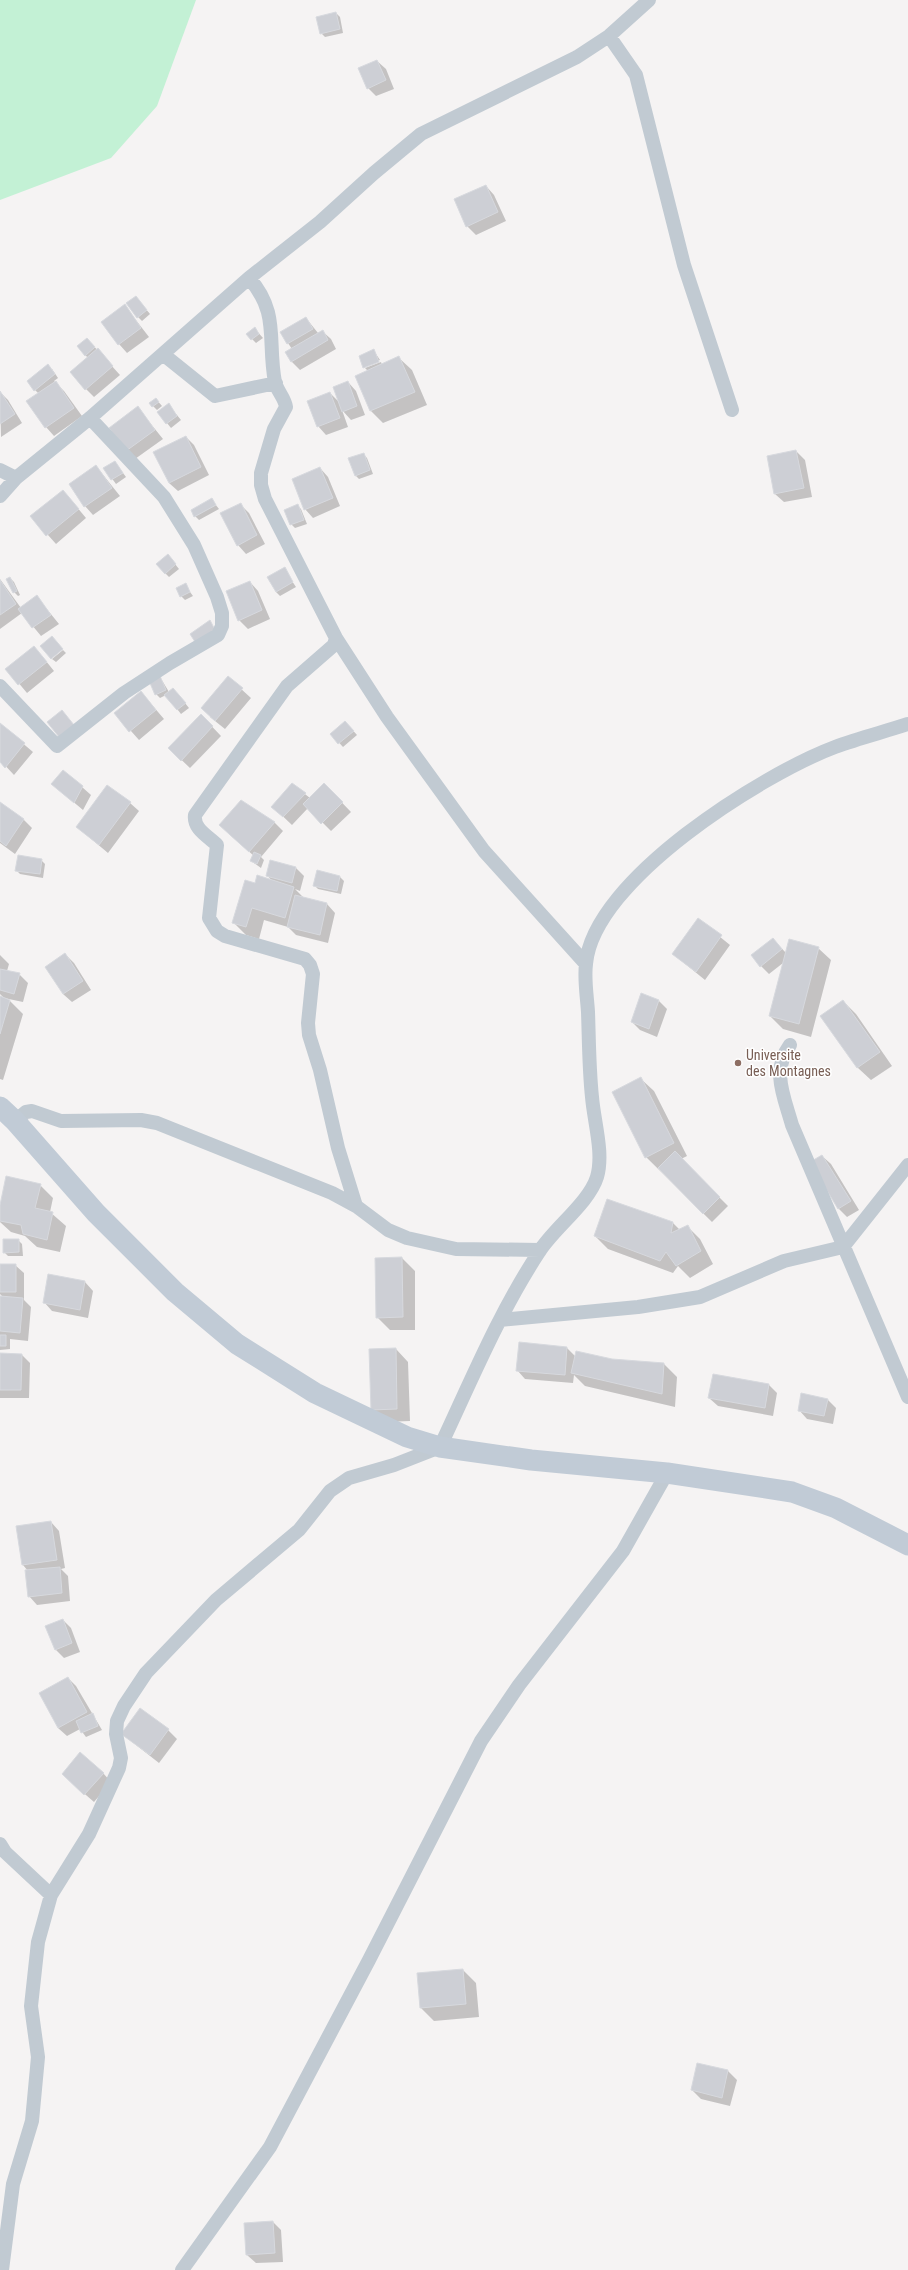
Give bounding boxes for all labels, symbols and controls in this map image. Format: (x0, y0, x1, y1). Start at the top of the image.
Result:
place label: Universite des Montagnes (746, 1047, 831, 1079)
marker: Universite des Montagnes (733, 1058, 743, 1068)

